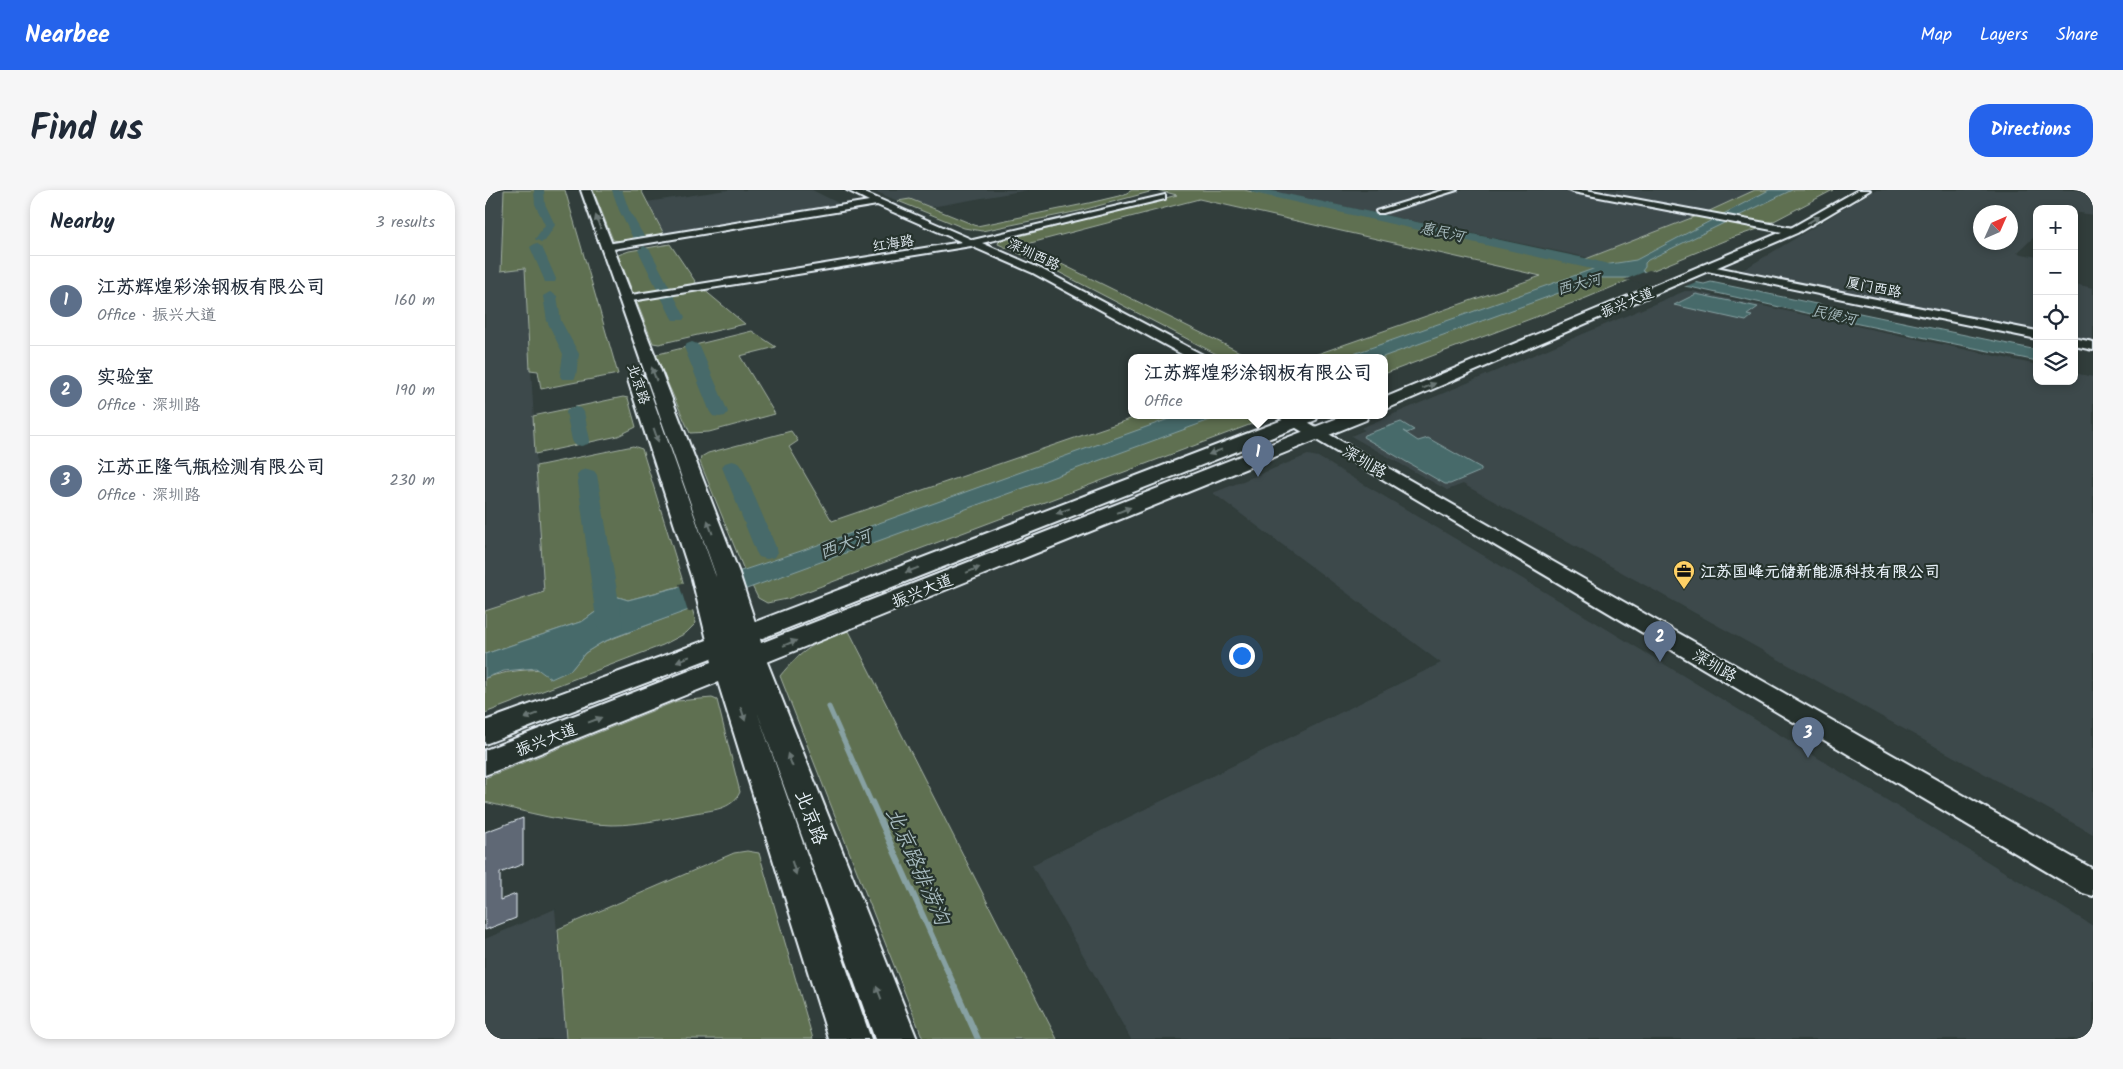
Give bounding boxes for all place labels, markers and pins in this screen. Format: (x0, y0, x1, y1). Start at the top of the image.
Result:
pin: 1 (1242, 436, 1274, 477)
office icon: 江苏国峰元储新能源科技有限公司 (1672, 559, 1696, 590)
place label: 江苏国峰元储新能源科技有限公司 (1700, 560, 1940, 585)
pin: 2 (1644, 621, 1676, 662)
pin: 3 (1792, 717, 1824, 758)

